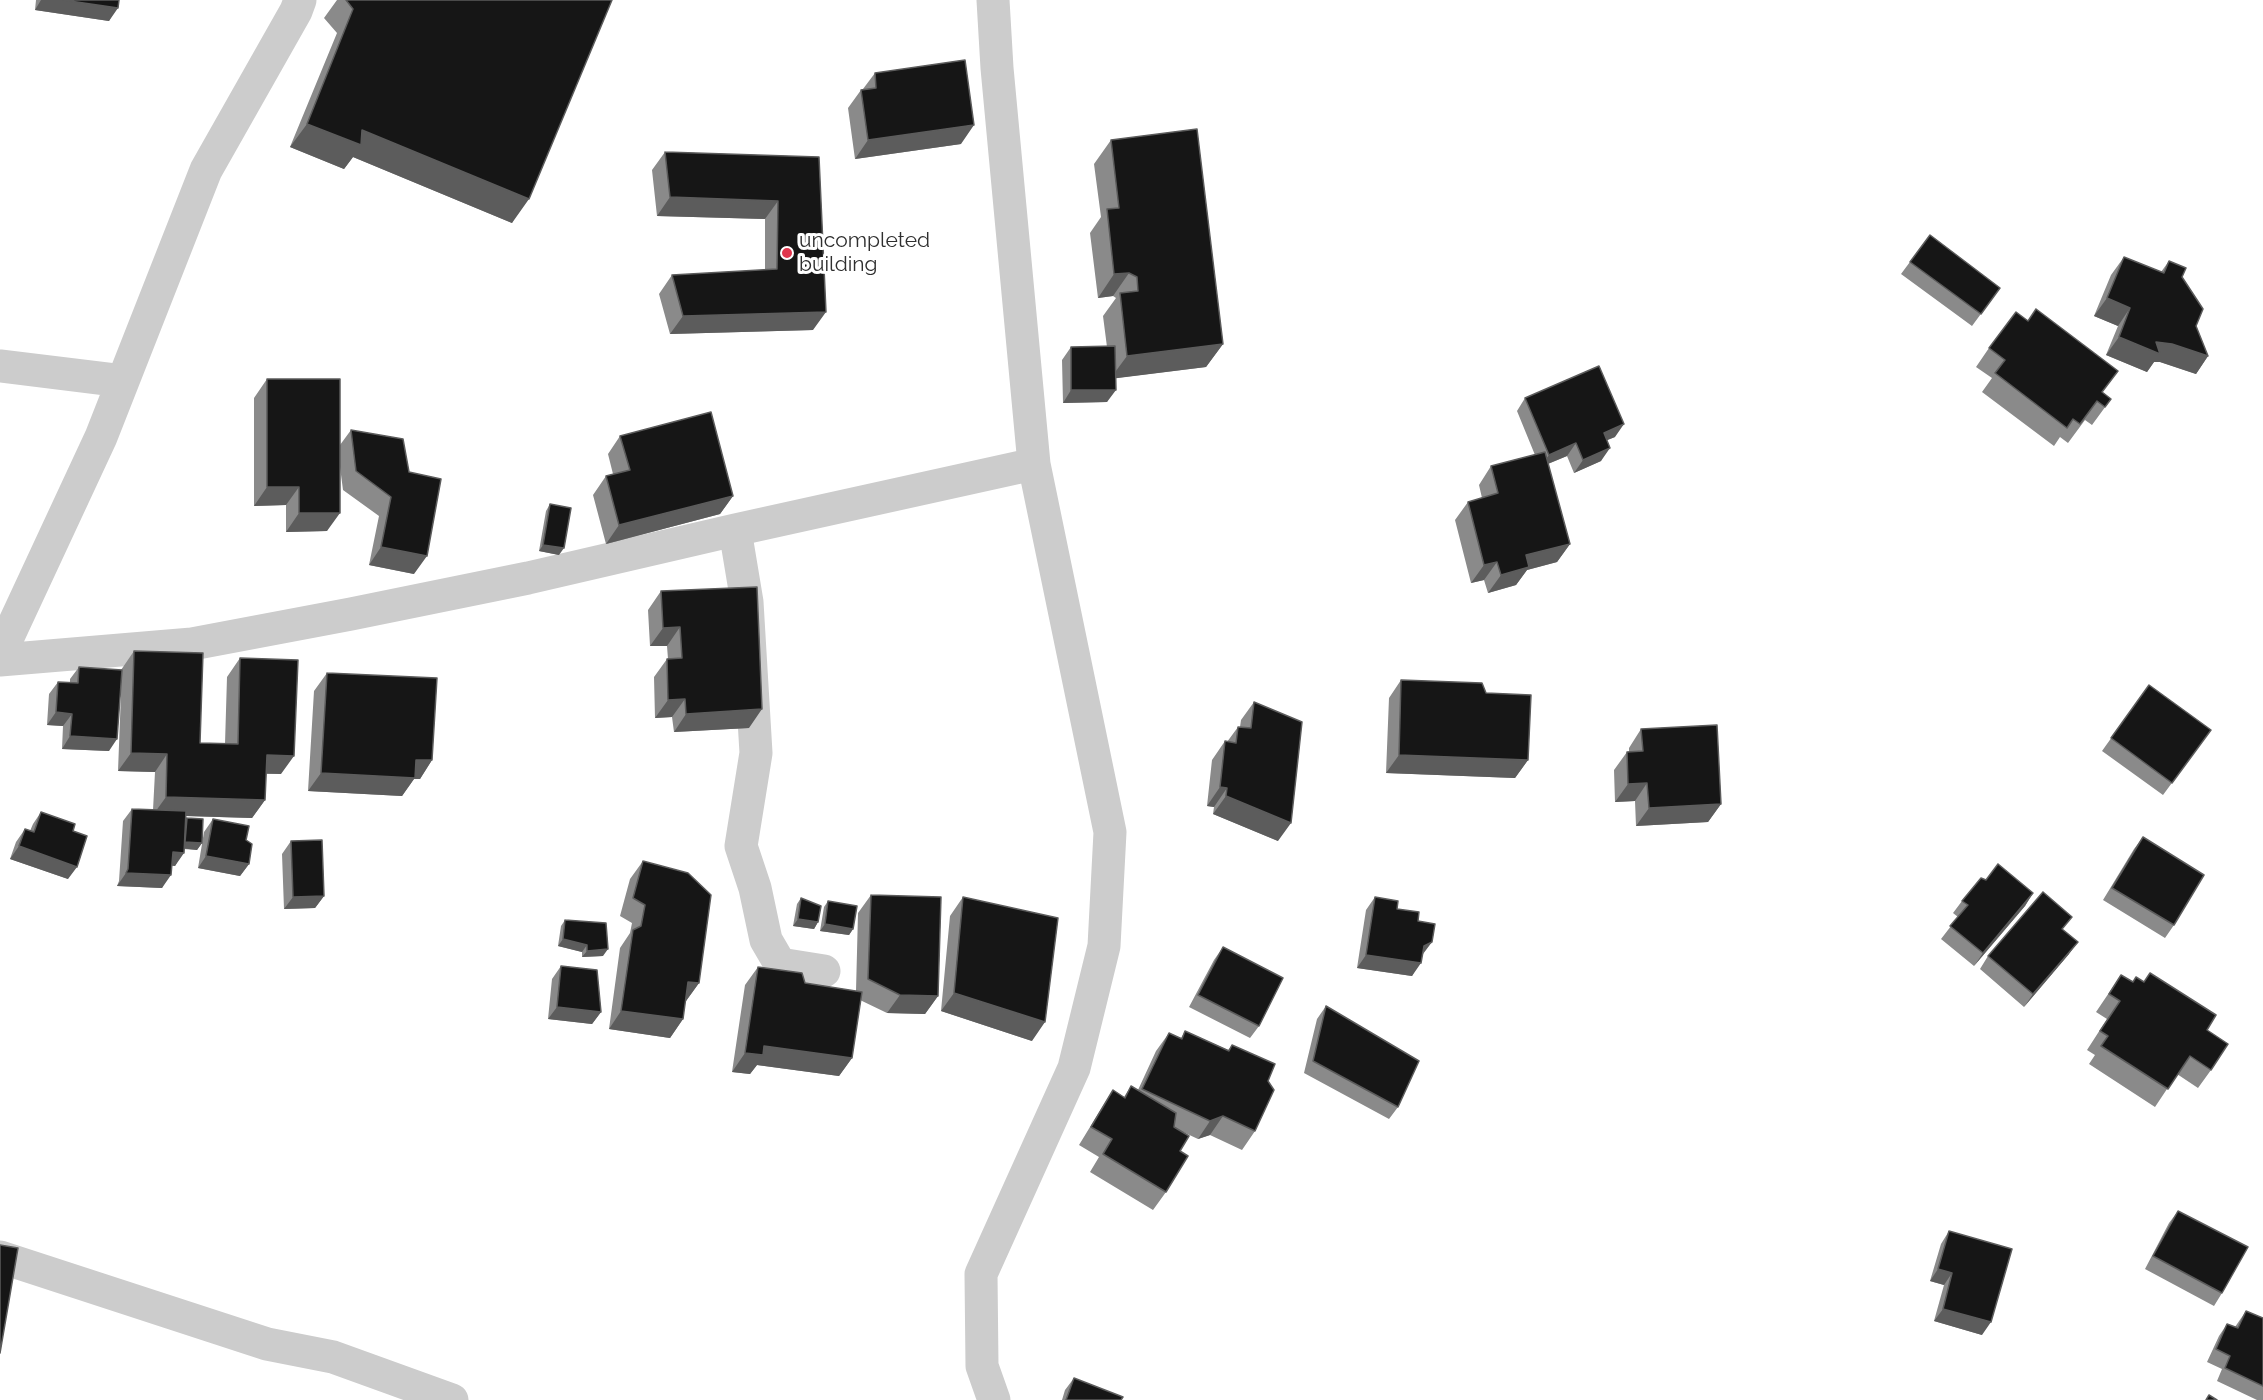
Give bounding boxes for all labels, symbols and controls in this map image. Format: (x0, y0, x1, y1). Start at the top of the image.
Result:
place label: uncompleted building (799, 228, 930, 278)
marker: uncompleted building (780, 246, 794, 260)

